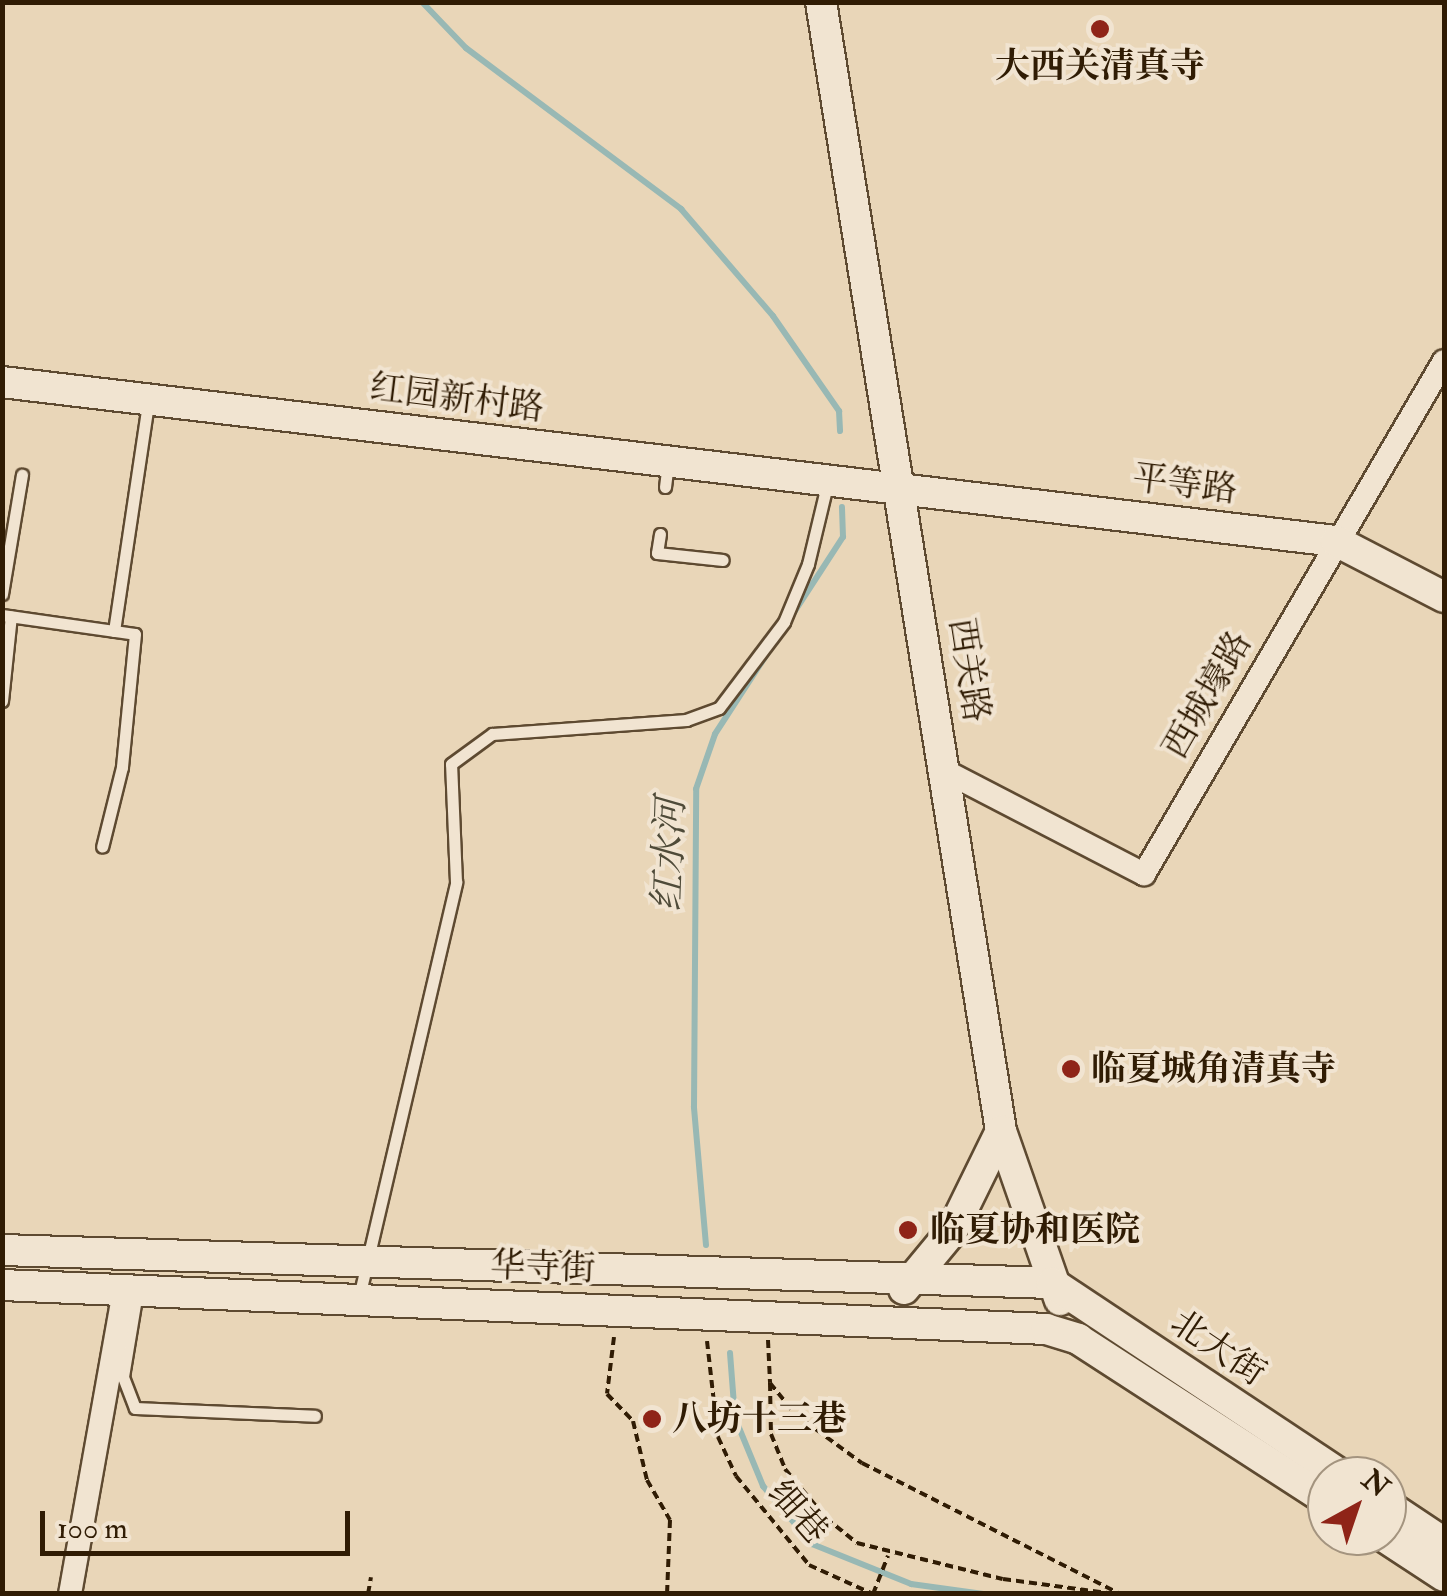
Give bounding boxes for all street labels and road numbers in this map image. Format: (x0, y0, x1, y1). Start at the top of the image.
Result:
street label: 红园新村路 (368, 366, 546, 430)
street label: 平等路 (1130, 457, 1240, 511)
street label: 西关路 (940, 615, 998, 725)
street label: 西城壕路 (1154, 624, 1260, 766)
street label: 华寺街 (490, 1244, 596, 1290)
street label: 北大街 (1163, 1301, 1273, 1395)
street label: 细巷 (759, 1472, 837, 1552)

